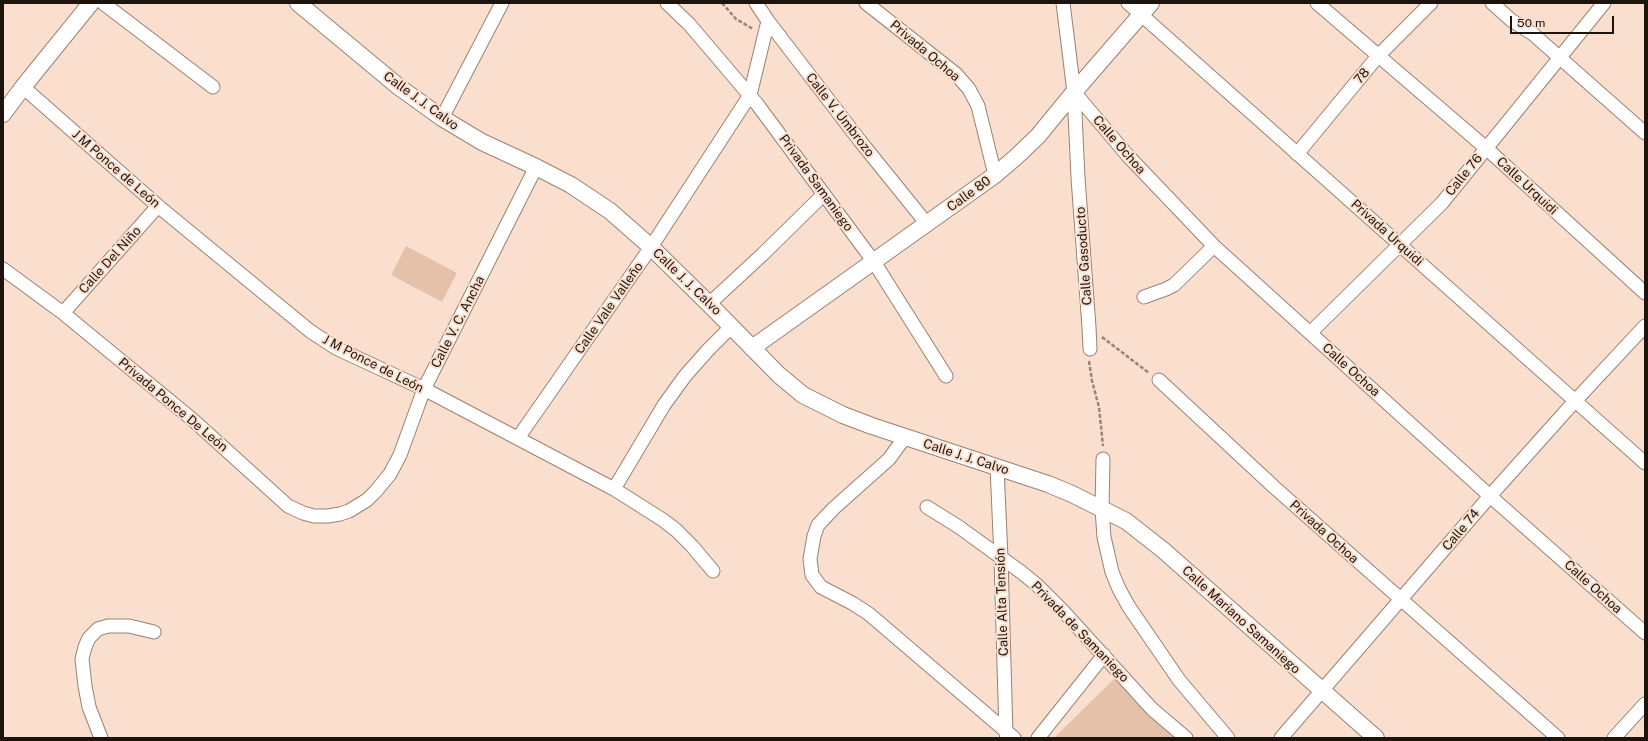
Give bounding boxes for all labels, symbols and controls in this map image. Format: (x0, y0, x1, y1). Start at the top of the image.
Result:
scale bar (1512, 8, 1616, 34)
text: 50 m (1517, 16, 1545, 30)
street label: Privada Ochoa (887, 17, 963, 85)
street label: 78 (1351, 65, 1373, 87)
street label: Calle J. J. Calvo (380, 68, 462, 134)
street label: Calle V. Umbrozo (802, 70, 878, 160)
street label: Calle Ochoa (1089, 113, 1149, 177)
street label: J M Ponce de León (69, 127, 163, 211)
street label: Privada Samaniego (776, 132, 856, 234)
street label: Calle 76 (1442, 151, 1486, 199)
street label: Calle Urquidi (1493, 154, 1561, 218)
street label: Calle 80 (944, 173, 994, 215)
street label: Privada Urquidi (1348, 196, 1426, 270)
street label: Calle Gasoducto (1073, 206, 1095, 306)
street label: Calle Del Niño (76, 223, 144, 297)
street label: Calle J. J. Calvo (649, 245, 725, 319)
street label: Calle Vale Valleño (572, 259, 646, 357)
street label: Calle V. C. Ancha (428, 273, 488, 371)
street label: J M Ponce de León (320, 332, 426, 396)
street label: Calle Ochoa (1319, 340, 1383, 400)
street label: Privada Ponce De León (115, 355, 231, 455)
street label: Calle J. J. Calvo (921, 436, 1011, 478)
street label: Privada Ochoa (1287, 497, 1361, 567)
street label: Calle 74 (1439, 506, 1483, 554)
street label: Calle Alta Tensión (992, 548, 1012, 656)
street label: Calle Ochoa (1561, 557, 1625, 617)
street label: Calle Mariano Samaniego (1179, 563, 1303, 677)
street label: Privada de Samaniego (1028, 578, 1132, 686)

